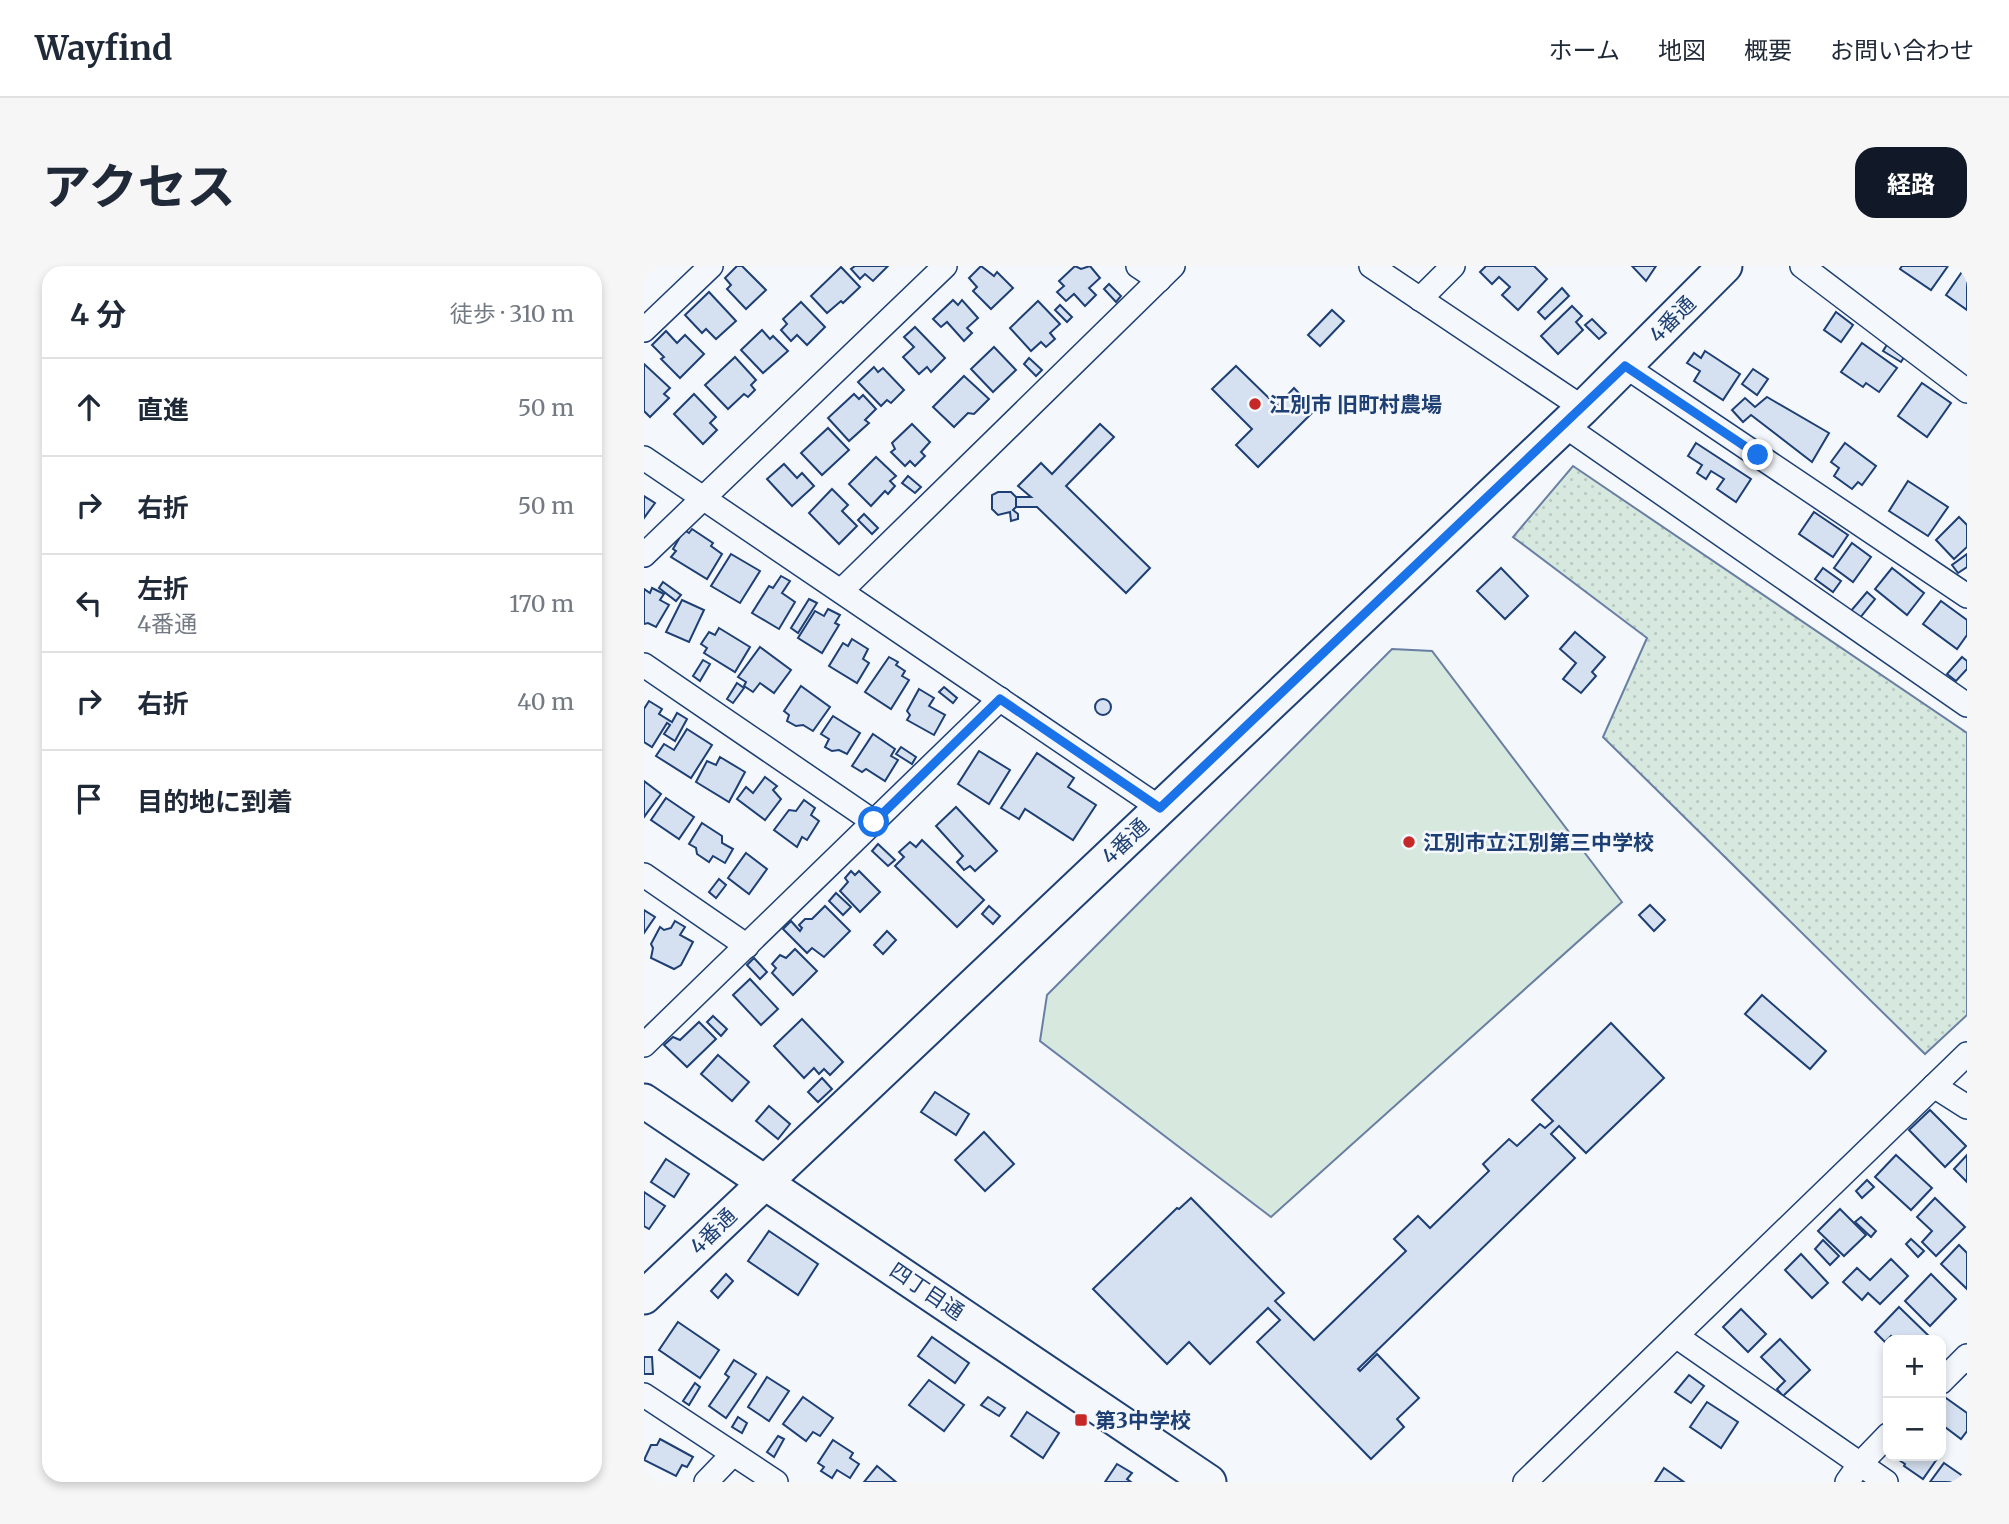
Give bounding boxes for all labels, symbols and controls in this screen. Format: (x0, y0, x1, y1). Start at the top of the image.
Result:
text: Wayfind (35, 28, 172, 69)
text: ホーム (1549, 35, 1620, 66)
text: 地図 (1658, 35, 1706, 66)
text: 概要 (1744, 35, 1792, 66)
text: お問い合わせ (1830, 35, 1974, 66)
button: 経路 (1855, 147, 1967, 218)
text: アクセス (42, 156, 236, 217)
street label: 4番通 (1643, 290, 1701, 348)
text: 4 分 (70, 295, 126, 333)
text: 徒歩 · 310 m (450, 299, 574, 328)
icon: ahead (70, 388, 108, 426)
place label: 江別市 旧町村農場 (1269, 391, 1442, 418)
text: 直進 (137, 393, 189, 426)
text: 50 m (518, 393, 574, 422)
marker: 江別市 旧町村農場 (1247, 396, 1263, 412)
route end (1742, 439, 1773, 470)
icon: right (70, 486, 108, 524)
text: 右折 (137, 491, 189, 524)
text: 50 m (518, 491, 574, 520)
text: 左折 (137, 572, 189, 605)
icon: left (70, 584, 108, 622)
text: 170 m (509, 589, 574, 618)
text: 4番通 (137, 609, 197, 638)
icon: right (70, 682, 108, 720)
text: 右折 (137, 687, 189, 720)
text: 40 m (517, 687, 574, 716)
icon: arrive (70, 780, 108, 818)
text: 目的地に到着 (137, 785, 293, 818)
route start (858, 806, 889, 837)
street label: 4番通 (1096, 812, 1154, 870)
place label: 江別市立江別第三中学校 (1423, 829, 1654, 856)
marker: 江別市立江別第三中学校 (1401, 834, 1417, 850)
street label: 4番通 (684, 1202, 742, 1260)
street label: 四丁目通 (885, 1256, 969, 1326)
map controls (1883, 1335, 1946, 1461)
button: + (1883, 1335, 1946, 1398)
button: − (1883, 1398, 1946, 1461)
place label: 第3中学校 (1095, 1407, 1191, 1434)
marker: 第3中学校 (1073, 1412, 1089, 1428)

